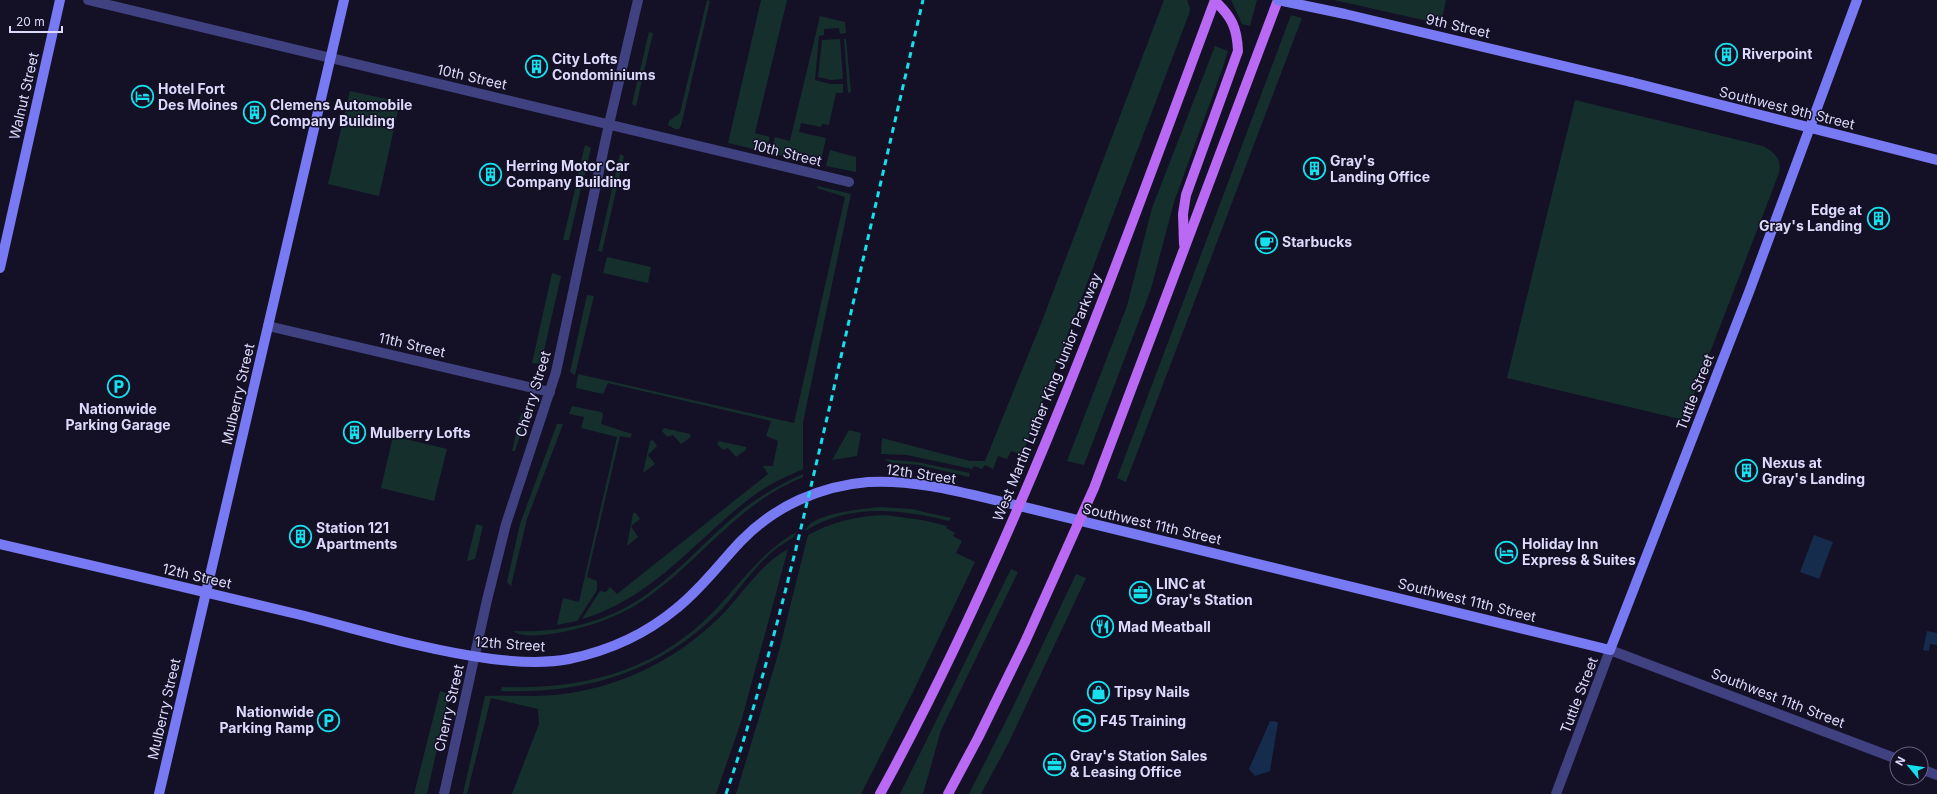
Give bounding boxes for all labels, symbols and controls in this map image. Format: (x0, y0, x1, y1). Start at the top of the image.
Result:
scale bar (10, 8, 62, 34)
street label: 9th Street (1424, 10, 1492, 41)
text: 20 m (16, 14, 45, 29)
building icon: Riverpoint (1714, 41, 1740, 67)
place label: Riverpoint (1742, 45, 1812, 62)
street label: Walnut Street (5, 50, 42, 141)
place label: City Lofts Condominiums (552, 50, 656, 83)
building icon: City Lofts Condominiums (524, 54, 550, 80)
street label: 10th Street (436, 60, 509, 93)
place label: Hotel Fort Des Moines (158, 80, 238, 113)
street label: Southwest 9th Street (1718, 82, 1857, 133)
hotel icon: Hotel Fort Des Moines (130, 84, 156, 110)
place label: Clemens Automobile Company Building (270, 96, 412, 129)
building icon: Clemens Automobile Company Building (242, 100, 268, 126)
street label: 10th Street (751, 136, 824, 169)
place label: Gray's Landing Office (1330, 152, 1430, 185)
building icon: Gray's Landing Office (1301, 156, 1327, 182)
place label: Herring Motor Car Company Building (506, 157, 631, 190)
building icon: Herring Motor Car Company Building (478, 161, 504, 187)
place label: Edge at Gray's Landing (1759, 201, 1862, 234)
building icon: Edge at Gray's Landing (1865, 205, 1891, 231)
cafe icon: Starbucks (1253, 229, 1279, 255)
place label: Starbucks (1282, 233, 1352, 250)
street label: West Martin Luther King Junior Parkway (989, 270, 1104, 523)
street label: 11th Street (377, 329, 448, 361)
street label: Mulberry Street (218, 341, 258, 446)
street label: Cherry Street (511, 348, 554, 439)
street label: Tuttle Street (1672, 351, 1717, 432)
parking icon: Nationwide Parking Garage (105, 374, 131, 400)
place label: Nationwide Parking Garage (65, 400, 171, 433)
building icon: Mulberry Lofts (341, 420, 367, 446)
place label: Mulberry Lofts (370, 424, 471, 441)
place label: Nexus at Gray's Landing (1762, 454, 1865, 487)
building icon: Nexus at Gray's Landing (1734, 458, 1760, 484)
street label: 12th Street (885, 460, 958, 487)
street label: Southwest 11th Street (1081, 499, 1223, 548)
place label: Station 121 Apartments (316, 519, 398, 552)
building icon: Station 121 Apartments (288, 523, 314, 549)
place label: Holiday Inn Express & Suites (1522, 535, 1636, 568)
hotel icon: Holiday Inn Express & Suites (1494, 539, 1520, 565)
street label: 12th Street (161, 559, 234, 592)
street label: Southwest 11th Street (1396, 574, 1538, 625)
place label: LINC at Gray's Station (1156, 575, 1253, 608)
office icon: LINC at Gray's Station (1127, 579, 1153, 605)
restaurant icon: Mad Meatball (1090, 614, 1116, 640)
place label: Mad Meatball (1118, 618, 1211, 635)
street label: 12th Street (474, 633, 546, 654)
street label: Tuttle Street (1556, 654, 1601, 735)
street label: Mulberry Street (144, 656, 184, 761)
street label: Cherry Street (430, 662, 467, 753)
street label: Southwest 11th Street (1709, 664, 1848, 731)
shop icon: Tipsy Nails (1086, 679, 1112, 705)
place label: Tipsy Nails (1114, 683, 1190, 700)
place label: Nationwide Parking Ramp (219, 703, 314, 736)
parking icon: Nationwide Parking Ramp (316, 707, 342, 733)
sports icon: F45 Training (1072, 708, 1098, 734)
place label: F45 Training (1100, 712, 1186, 729)
north arrow (1889, 746, 1929, 786)
place label: Gray's Station Sales & Leasing Office (1070, 747, 1208, 780)
office icon: Gray's Station Sales & Leasing Office (1042, 751, 1068, 777)
text: N (1892, 754, 1908, 768)

